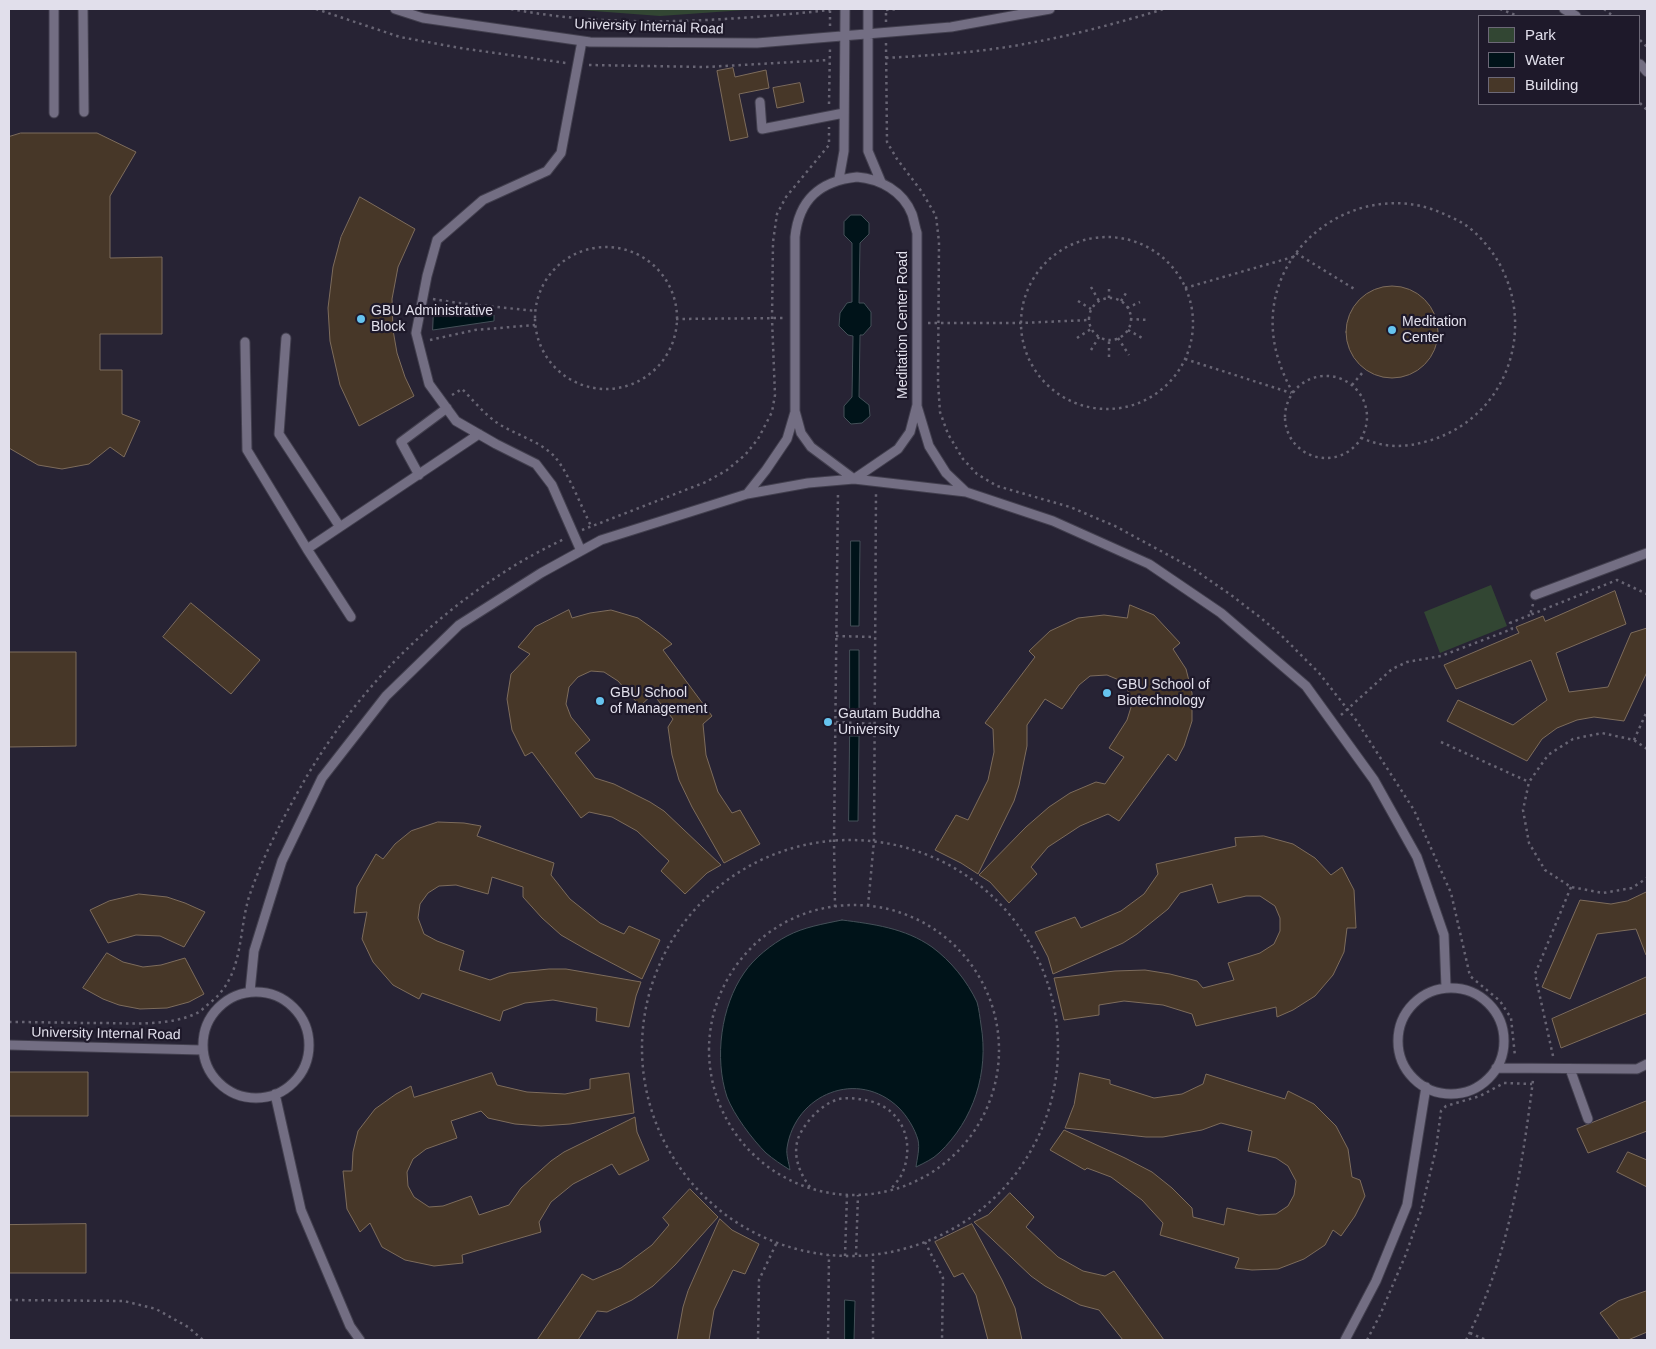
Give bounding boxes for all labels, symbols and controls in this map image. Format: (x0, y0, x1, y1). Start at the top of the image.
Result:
legend (1478, 15, 1641, 105)
street label: University Internal Road (574, 16, 724, 38)
text: Park (1525, 26, 1556, 43)
text: Water (1525, 51, 1564, 68)
text: Building (1525, 76, 1578, 93)
street label: Meditation Center Road (895, 251, 911, 399)
place label: GBU Administrative Block (371, 303, 493, 336)
marker: GBU Administrative Block (355, 313, 367, 325)
place label: Meditation Center (1402, 314, 1467, 347)
marker: Meditation Center (1386, 324, 1398, 336)
place label: GBU School of Biotechnology (1117, 677, 1210, 710)
place label: GBU School of Management (610, 685, 707, 718)
marker: GBU School of Biotechnology (1101, 687, 1113, 699)
marker: GBU School of Management (594, 695, 606, 707)
place label: Gautam Buddha University (838, 706, 940, 739)
marker: Gautam Buddha University (822, 716, 834, 728)
street label: University Internal Road (31, 1024, 181, 1044)

